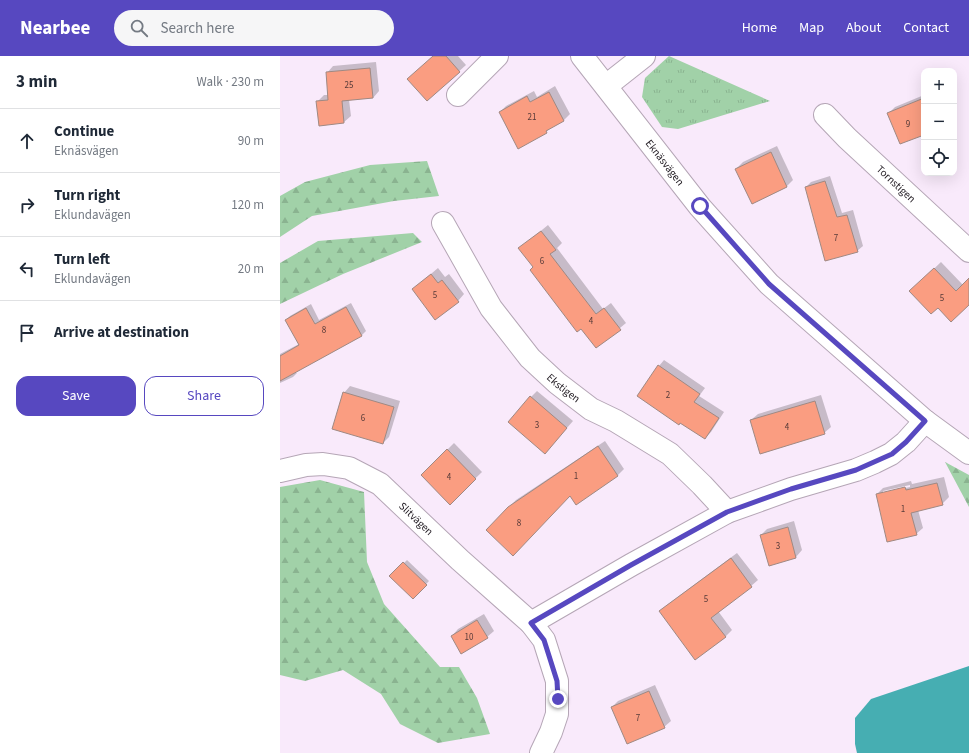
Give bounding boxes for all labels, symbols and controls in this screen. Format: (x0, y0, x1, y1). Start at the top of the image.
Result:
search box (114, 10, 394, 46)
text: Nearbee (20, 15, 90, 42)
icon: search (128, 17, 150, 39)
text: Search here (160, 18, 234, 39)
text: Home (742, 18, 777, 38)
text: Map (799, 18, 824, 38)
text: About (846, 18, 881, 38)
text: Contact (903, 18, 949, 38)
map controls (921, 68, 957, 176)
button: + (921, 68, 957, 104)
text: 3 min (16, 70, 57, 94)
text: Walk · 230 m (196, 73, 264, 91)
house number: 25 (345, 79, 354, 92)
button: − (921, 104, 957, 140)
house number: 21 (528, 111, 536, 124)
house number: 9 (906, 118, 911, 131)
text: Continue (54, 121, 114, 142)
icon: ahead (16, 130, 38, 152)
text: 90 m (238, 132, 264, 150)
street label: Eknäsvägen (642, 136, 688, 189)
button: locate (921, 140, 957, 176)
text: Eknäsvägen (54, 142, 119, 160)
street label: Tornstigen (873, 162, 919, 206)
text: Turn right (54, 185, 120, 206)
icon: right (16, 194, 38, 216)
text: 120 m (231, 196, 264, 214)
route start (691, 197, 709, 215)
text: Eklundavägen (54, 206, 131, 224)
house number: 7 (834, 232, 839, 245)
text: Turn left (54, 249, 110, 270)
house number: 6 (540, 255, 545, 268)
icon: left (16, 258, 38, 280)
text: 20 m (238, 260, 264, 278)
text: Eklundavägen (54, 270, 131, 288)
house number: 5 (433, 289, 438, 302)
house number: 5 (940, 292, 945, 305)
house number: 4 (589, 315, 594, 328)
icon: arrive (16, 322, 38, 344)
text: Arrive at destination (54, 322, 189, 343)
house number: 8 (322, 324, 327, 337)
street label: Ekstigen (544, 370, 584, 406)
button: Save (16, 376, 136, 416)
button: Share (144, 376, 264, 416)
house number: 2 (666, 389, 671, 402)
house number: 6 (361, 412, 366, 425)
house number: 3 (535, 419, 540, 432)
house number: 4 (785, 421, 790, 434)
house number: 1 (574, 470, 578, 483)
house number: 4 (447, 471, 452, 484)
street label: Slitvägen (396, 498, 437, 539)
house number: 1 (901, 503, 905, 516)
house number: 8 (517, 517, 522, 530)
house number: 3 (776, 540, 781, 553)
house number: 5 (704, 593, 709, 606)
house number: 10 (465, 631, 474, 644)
route end (549, 690, 567, 708)
house number: 7 (636, 712, 641, 725)

